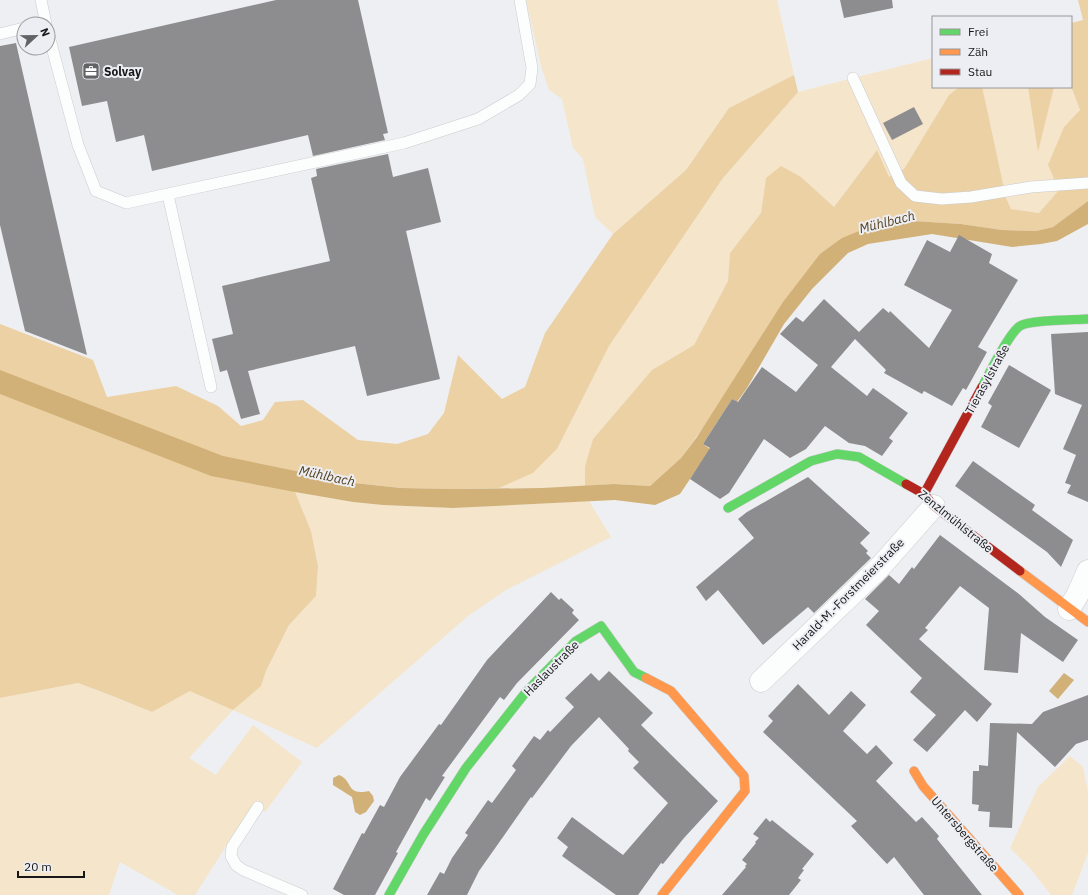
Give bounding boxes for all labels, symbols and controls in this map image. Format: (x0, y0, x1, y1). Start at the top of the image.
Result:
north arrow (16, 16, 56, 56)
legend (932, 16, 1072, 88)
text: Frei (968, 24, 988, 39)
text: N (37, 26, 53, 39)
text: Zäh (968, 44, 988, 59)
office icon: Solvay (81, 61, 101, 81)
place label: Solvay (104, 64, 142, 79)
text: Stau (968, 64, 992, 79)
water label: Mühlbach (857, 207, 917, 237)
street label: Tierasylstraße (962, 341, 1012, 416)
water label: Mühlbach (297, 462, 357, 490)
street label: Zenzlmühlstraße (916, 486, 997, 556)
street label: Harald-M.-Forstmeierstraße (789, 535, 907, 653)
street label: Haslaustraße (520, 637, 582, 699)
street label: Untersbergstraße (928, 793, 1002, 875)
scale bar (18, 853, 84, 879)
text: 20 m (24, 859, 52, 874)

